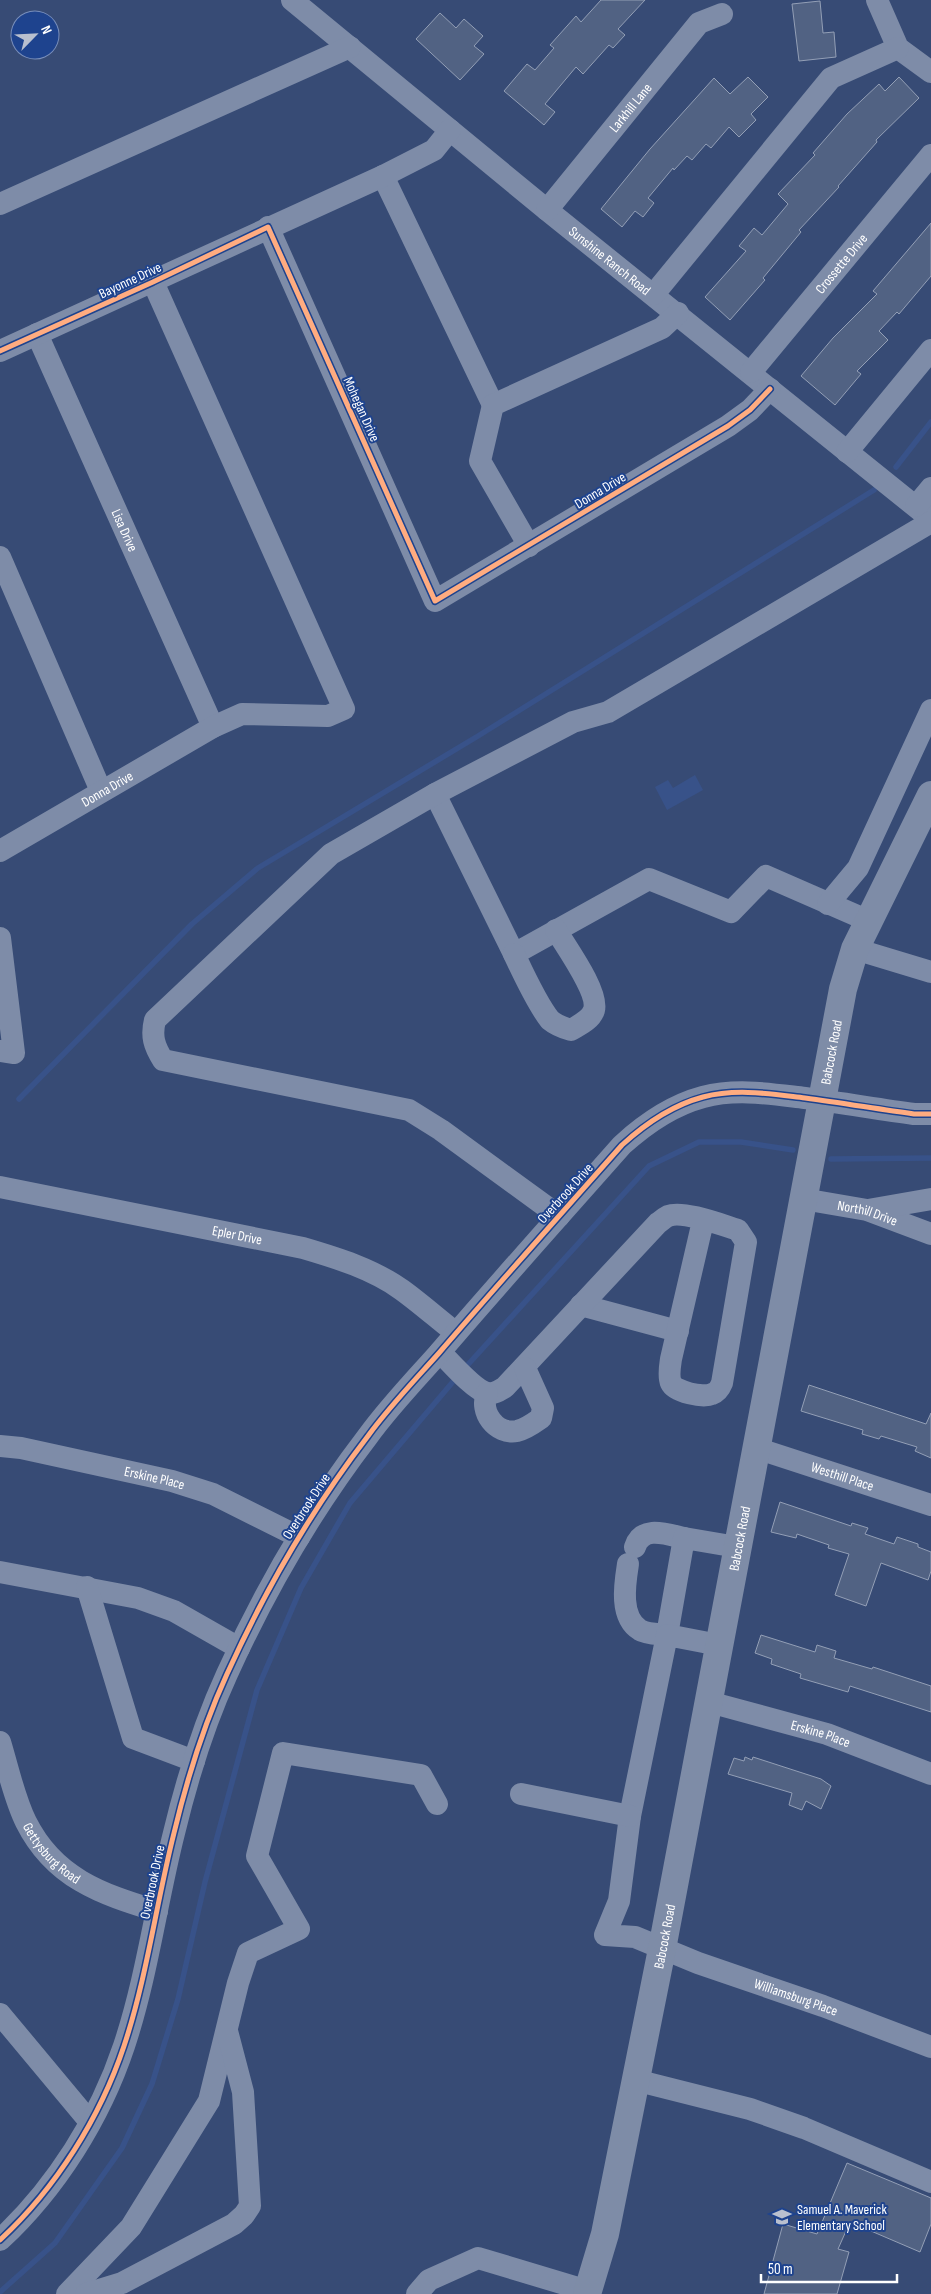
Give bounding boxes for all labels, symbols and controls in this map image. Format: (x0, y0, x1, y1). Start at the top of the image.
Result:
north arrow (10, 10, 60, 60)
text: N (37, 23, 56, 37)
street label: Larkhill Lane (606, 80, 656, 136)
street label: Sunshine Ranch Road (565, 223, 654, 299)
street label: Crossette Drive (812, 230, 871, 297)
street label: Bayonne Drive (96, 259, 164, 302)
street label: Mohegan Drive (340, 374, 383, 444)
street label: Donna Drive (572, 469, 629, 512)
street label: Lisa Drive (107, 506, 141, 554)
street label: Donna Drive (79, 767, 136, 811)
street label: Babcock Road (817, 1018, 846, 1086)
street label: Overbrook Drive (534, 1160, 597, 1227)
street label: Northill Drive (836, 1197, 900, 1230)
street label: Epler Drive (211, 1222, 264, 1249)
street label: Westhill Place (809, 1459, 876, 1495)
street label: Erskine Place (123, 1463, 187, 1494)
street label: Overbrook Drive (279, 1470, 334, 1542)
street label: Babcock Road (725, 1505, 754, 1572)
street label: Erskine Place (789, 1717, 853, 1751)
street label: Gettysburg Road (19, 1820, 84, 1888)
street label: Overbrook Drive (136, 1844, 169, 1921)
street label: Babcock Road (650, 1903, 679, 1970)
street label: Williamsburg Place (752, 1975, 840, 2020)
place label: Samuel A. Maverick Elementary School (797, 2201, 887, 2234)
school or university icon: Samuel A. Maverick Elementary School (771, 2206, 793, 2228)
scale bar (761, 2252, 897, 2284)
text: 50 m (768, 2260, 793, 2279)

